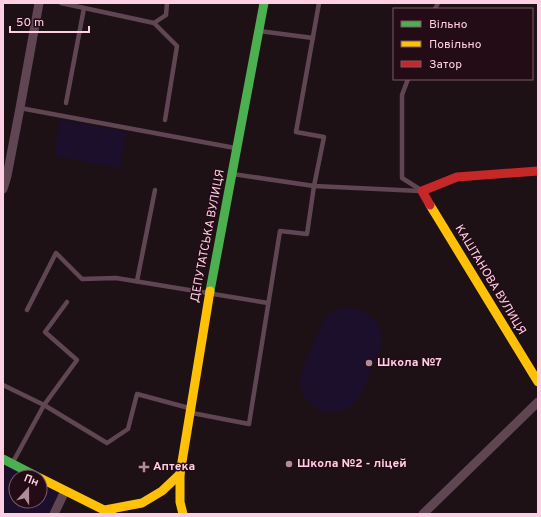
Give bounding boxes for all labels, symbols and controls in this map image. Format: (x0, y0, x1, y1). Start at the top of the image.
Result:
scale bar (10, 8, 89, 34)
legend (393, 8, 533, 80)
text: 50 m (16, 15, 44, 31)
text: Вільно (429, 17, 468, 33)
text: Повільно (429, 37, 482, 53)
text: Затор (429, 57, 462, 73)
street label: ДЕПУТАТСЬКА ВУЛИЦЯ (187, 168, 229, 304)
street label: КАШТАНОВА ВУЛИЦЯ (451, 222, 529, 338)
place label: Школа №7 (377, 355, 442, 371)
marker: Школа №7 (364, 358, 374, 368)
place label: Школа №2 - ліцей (297, 456, 407, 472)
place label: Аптека (153, 459, 195, 475)
marker: Школа №2 - ліцей (284, 459, 294, 469)
marker: Аптека (138, 461, 150, 473)
north arrow (8, 469, 48, 509)
text: Пн (22, 471, 41, 490)

